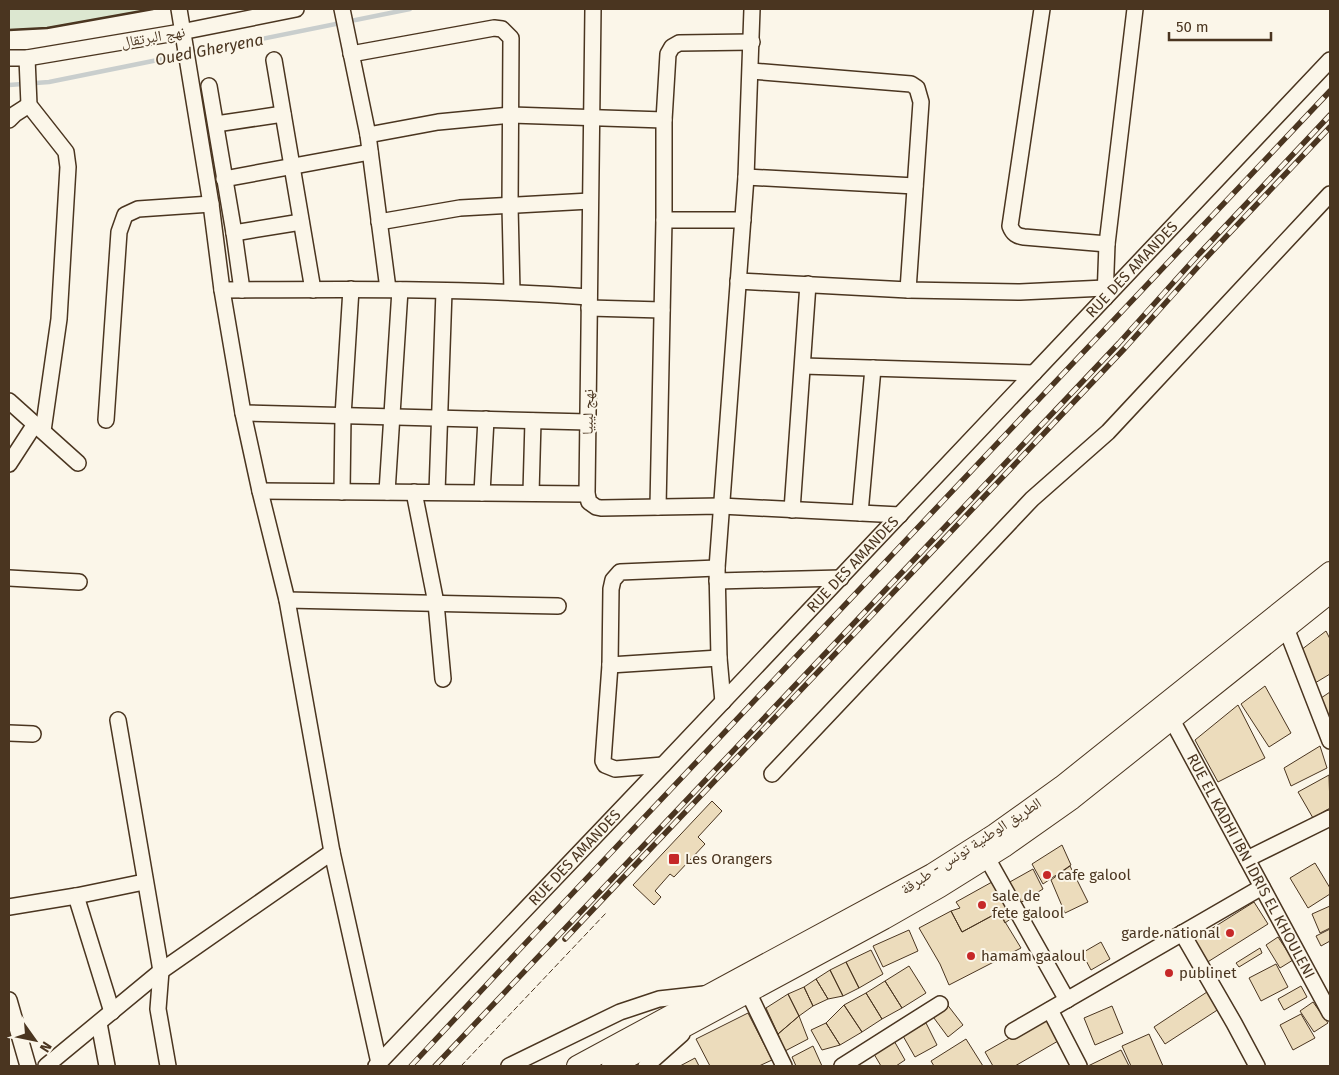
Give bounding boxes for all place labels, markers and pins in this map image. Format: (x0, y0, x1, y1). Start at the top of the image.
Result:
place label: Les Orangers (685, 850, 772, 868)
marker: Les Orangers (667, 852, 681, 866)
place label: cafe galool (1057, 866, 1132, 884)
marker: cafe galool (1041, 869, 1053, 881)
place label: sale de fete galool (992, 887, 1065, 922)
marker: sale de fete galool (976, 899, 988, 911)
place label: garde national (1121, 924, 1221, 942)
marker: garde national (1224, 927, 1236, 939)
place label: hamam gaaloul (981, 947, 1086, 965)
marker: hamam gaaloul (965, 950, 977, 962)
place label: publinet (1179, 964, 1237, 982)
marker: publinet (1163, 967, 1175, 979)

